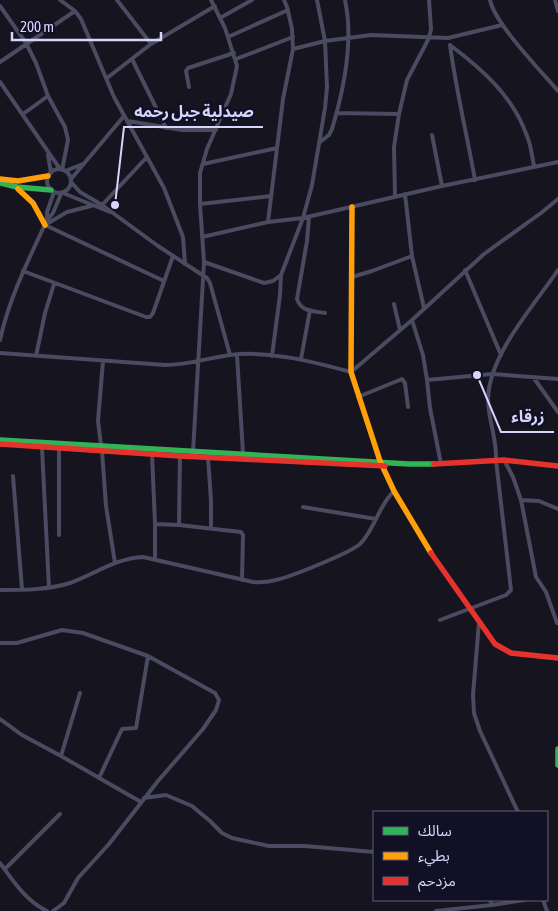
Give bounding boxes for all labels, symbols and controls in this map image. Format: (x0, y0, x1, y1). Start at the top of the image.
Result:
scale bar (12, 10, 161, 42)
text: 200 m (20, 18, 54, 35)
callout: صيدلية جبل رحمه (124, 96, 263, 127)
text: صيدلية جبل رحمه (134, 102, 254, 121)
callout: زرقاء (501, 401, 554, 432)
text: زرقاء (511, 407, 545, 426)
legend (373, 811, 548, 901)
text: سالك (418, 822, 452, 839)
text: بطيء (418, 847, 450, 867)
text: مزدحم (418, 872, 456, 892)

